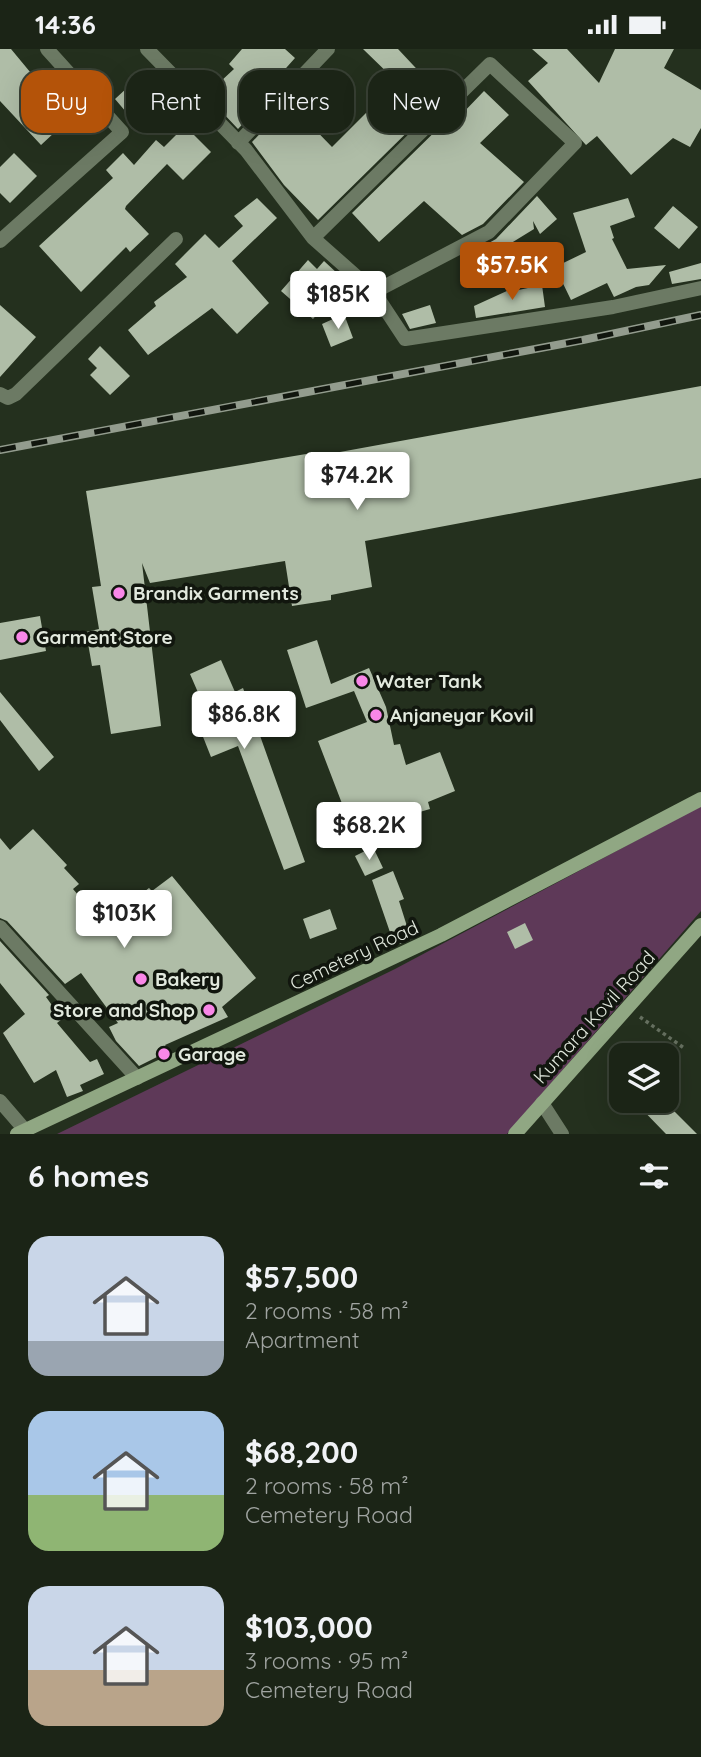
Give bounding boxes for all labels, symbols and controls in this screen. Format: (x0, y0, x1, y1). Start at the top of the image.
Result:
text: 14:36 (35, 8, 96, 41)
chip: Buy (21, 70, 112, 133)
chip: Rent (126, 70, 225, 133)
chip: Filters (239, 70, 354, 133)
chip: New (368, 70, 465, 133)
pin: $57.5K (455, 243, 569, 302)
text: $57.5K (476, 250, 548, 279)
pin: $185K (289, 271, 387, 331)
text: $185K (306, 279, 370, 308)
pin: $74.2K (300, 453, 414, 512)
text: $74.2K (321, 460, 393, 489)
place label: Brandix Garments (133, 581, 299, 605)
marker: Brandix Garments (111, 585, 127, 601)
place label: Garment Store (36, 625, 173, 649)
marker: Garment Store (14, 629, 30, 645)
place label: Water Tank (376, 669, 482, 693)
marker: Water Tank (354, 673, 370, 689)
pin: $86.8K (187, 691, 301, 751)
text: $86.8K (208, 699, 280, 728)
place label: Anjaneyar Kovil (390, 703, 534, 727)
marker: Anjaneyar Kovil (368, 707, 384, 723)
pin: $68.2K (312, 803, 426, 862)
text: $68.2K (333, 810, 405, 839)
pin: $103K (75, 891, 173, 950)
text: $103K (92, 898, 156, 927)
street label: Cemetery Road (286, 915, 422, 995)
street label: Kumara Kovil Road (528, 946, 660, 1088)
place label: Bakery (155, 967, 220, 991)
marker: Bakery (133, 971, 149, 987)
place label: Store and Shop (53, 998, 195, 1022)
marker: Store and Shop (201, 1002, 217, 1018)
place label: Garage (178, 1042, 246, 1066)
map controls (609, 1043, 679, 1113)
button: layers (609, 1043, 679, 1113)
marker: Garage (156, 1046, 172, 1062)
text: 6 homes (28, 1157, 149, 1195)
icon: filters (635, 1157, 673, 1195)
text: $57,500 (245, 1258, 358, 1296)
icon: home (84, 1264, 168, 1348)
text: 2 rooms · 58 m² (245, 1296, 408, 1325)
text: Apartment (245, 1325, 359, 1354)
text: $68,200 (245, 1433, 358, 1471)
icon: home (84, 1439, 168, 1523)
text: 2 rooms · 58 m² (245, 1471, 408, 1500)
text: Cemetery Road (245, 1500, 413, 1529)
text: $103,000 (245, 1608, 373, 1646)
icon: home (84, 1614, 168, 1698)
text: 3 rooms · 95 m² (245, 1646, 408, 1675)
text: Cemetery Road (245, 1675, 413, 1704)

